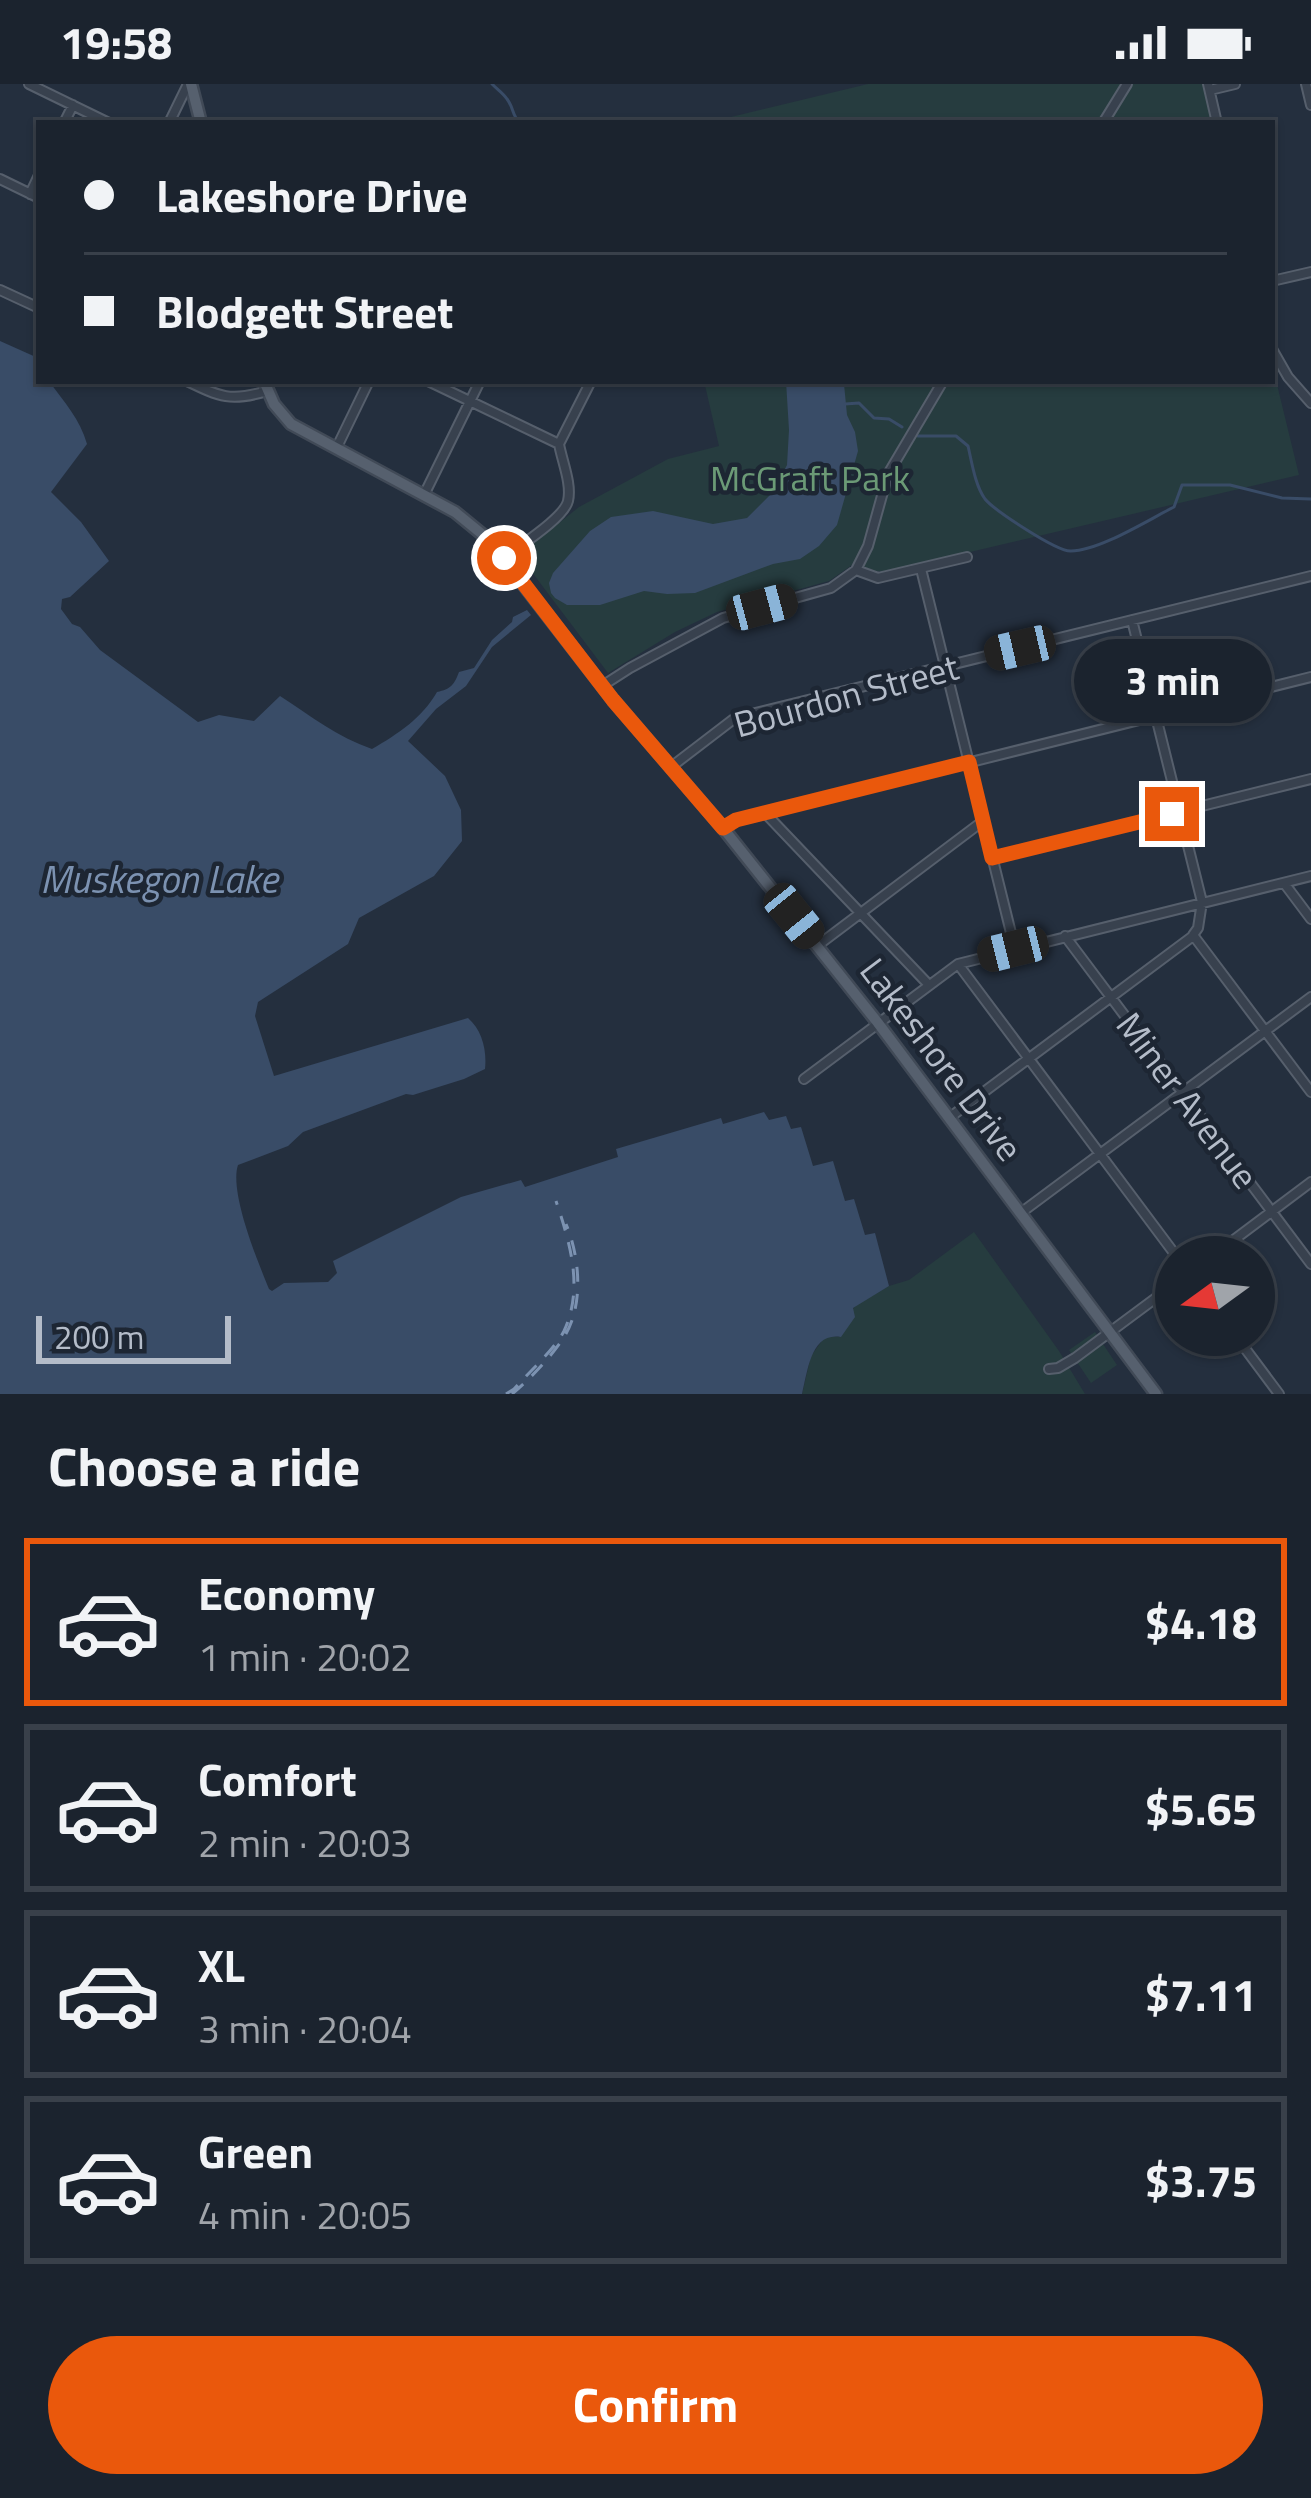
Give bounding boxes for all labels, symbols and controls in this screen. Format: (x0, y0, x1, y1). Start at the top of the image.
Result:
text: 19:58 (60, 8, 172, 76)
text: Lakeshore Drive (156, 161, 468, 229)
text: Blodgett Street (156, 277, 454, 345)
park label: McGraft Park (710, 450, 910, 505)
route start (477, 531, 531, 585)
car (723, 580, 801, 634)
car (981, 622, 1059, 674)
street label: Bourdon Street (728, 639, 965, 751)
callout: 3 min (1073, 640, 1271, 724)
text: 3 min (1126, 651, 1220, 710)
route end (1145, 787, 1199, 841)
water label: Muskegon Lake (40, 849, 280, 908)
car (757, 877, 831, 955)
car (974, 923, 1052, 975)
street label: Lakeshore Drive (847, 946, 1037, 1172)
street label: Miner Avenue (1103, 1000, 1273, 1200)
north arrow (1155, 1236, 1275, 1356)
map controls (1155, 1236, 1275, 1356)
scale bar (36, 1310, 231, 1363)
text: 200 m (54, 1312, 144, 1362)
text: Choose a ride (48, 1425, 360, 1507)
text: Economy (198, 1559, 375, 1627)
icon: car (54, 1568, 162, 1676)
text: $4.18 (1145, 1588, 1257, 1656)
text: 1 min · 20:02 (198, 1627, 412, 1686)
text: Comfort (198, 1745, 357, 1813)
icon: car (54, 1754, 162, 1862)
text: $5.65 (1145, 1774, 1257, 1842)
text: 2 min · 20:03 (198, 1813, 412, 1872)
text: XL (198, 1931, 245, 1999)
icon: car (54, 1940, 162, 2048)
text: $7.11 (1145, 1960, 1257, 2028)
text: 3 min · 20:04 (198, 1999, 412, 2058)
text: Green (198, 2117, 313, 2185)
icon: car (54, 2126, 162, 2234)
text: $3.75 (1145, 2146, 1257, 2214)
text: 4 min · 20:05 (198, 2185, 412, 2244)
button: Confirm (48, 2336, 1263, 2474)

